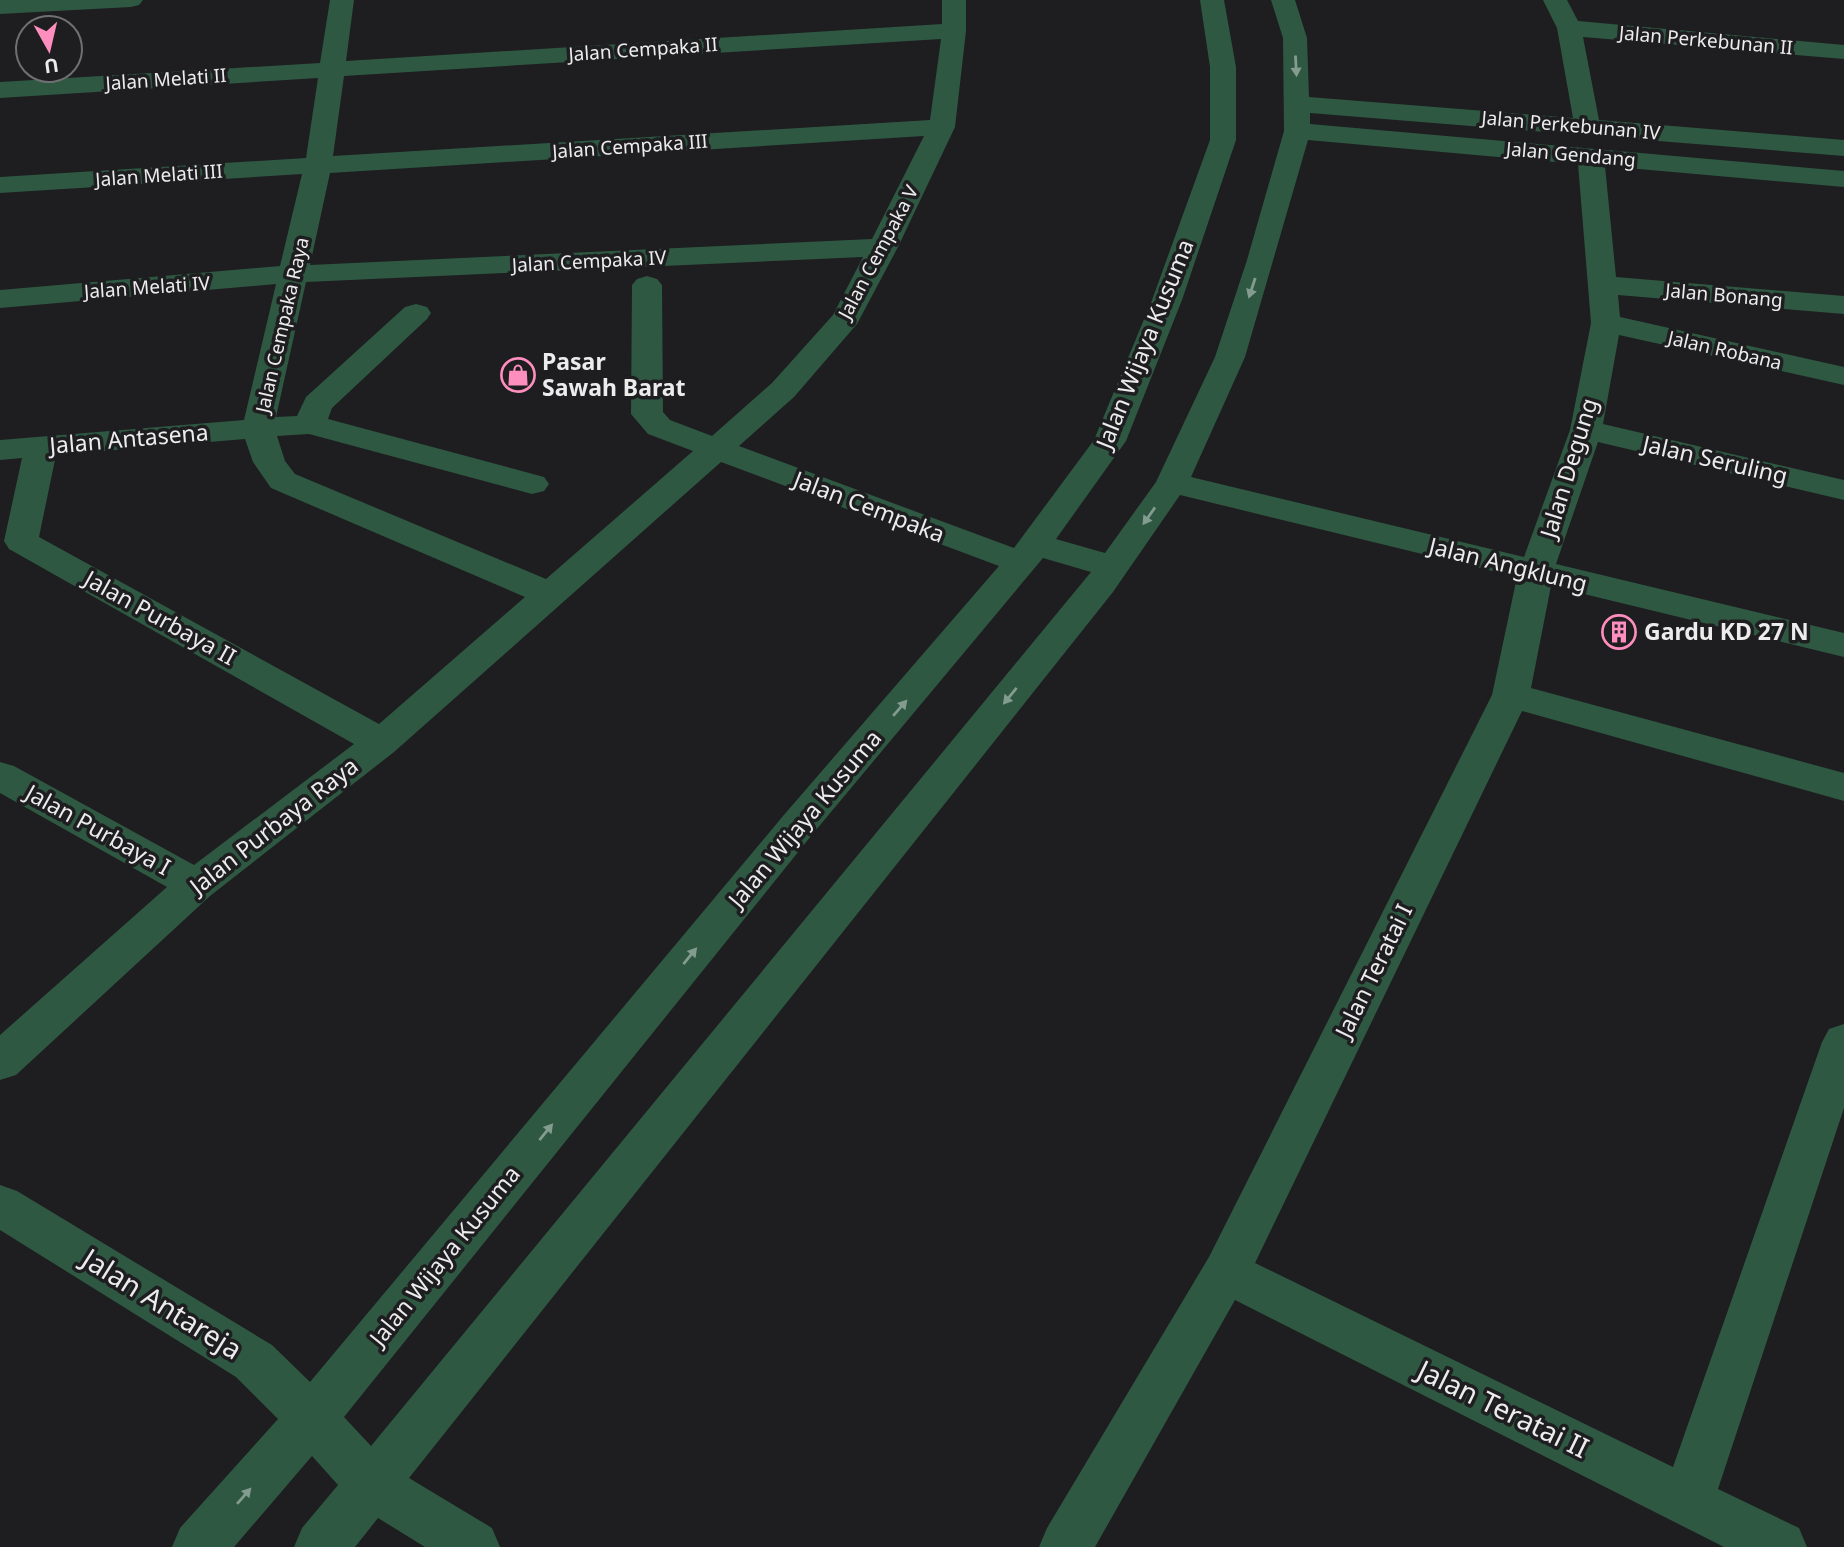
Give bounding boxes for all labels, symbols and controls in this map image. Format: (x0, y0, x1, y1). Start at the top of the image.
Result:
north arrow (14, 14, 84, 84)
street label: Jalan Perkebunan II (1616, 19, 1794, 61)
street label: Jalan Cempaka II (565, 31, 719, 67)
text: U (42, 52, 60, 80)
one-way arrow (1290, 56, 1301, 78)
street label: Jalan Melati II (103, 62, 227, 96)
street label: Jalan Perkebunan IV (1479, 104, 1662, 146)
street label: Jalan Cempaka III (549, 128, 709, 165)
street label: Jalan Gendang (1503, 135, 1637, 173)
street label: Jalan Melati III (92, 158, 224, 193)
street label: Jalan Cempaka V (831, 180, 925, 325)
street label: Jalan Wijaya Kusuma (1087, 234, 1201, 455)
street label: Jalan Cempaka Raya (249, 235, 315, 417)
street label: Jalan Cempaka IV (509, 244, 667, 278)
street label: Jalan Melati IV (81, 270, 211, 305)
one-way arrow (1247, 277, 1257, 298)
street label: Jalan Bonang (1662, 277, 1784, 313)
street label: Jalan Robana (1664, 324, 1785, 376)
place label: Pasar Sawah Barat (542, 345, 686, 403)
shop icon: Pasar Sawah Barat (499, 356, 537, 394)
street label: Jalan Degung (1531, 394, 1604, 543)
street label: Jalan Antasena (46, 415, 210, 461)
street label: Jalan Seruling (1638, 426, 1791, 491)
street label: Jalan Cempaka (787, 462, 950, 550)
one-way arrow (1142, 507, 1156, 525)
street label: Jalan Angklung (1424, 528, 1591, 599)
street label: Jalan Purbaya II (77, 561, 242, 672)
building icon: Gardu KD 27 N (1600, 613, 1638, 651)
place label: Gardu KD 27 N (1644, 615, 1809, 647)
one-way arrow (1003, 688, 1018, 705)
one-way arrow (892, 699, 908, 717)
street label: Jalan Wijaya Kusuma (719, 723, 888, 916)
street label: Jalan Purbaya Raya (181, 749, 364, 902)
street label: Jalan Purbaya I (18, 775, 177, 882)
street label: Jalan Teratai I (1326, 898, 1419, 1045)
one-way arrow (682, 948, 697, 965)
one-way arrow (538, 1124, 553, 1141)
street label: Jalan Wijaya Kusuma (360, 1159, 527, 1354)
street label: Jalan Antareja (73, 1237, 250, 1367)
street label: Jalan Teratai II (1409, 1349, 1595, 1466)
one-way arrow (236, 1487, 252, 1505)

